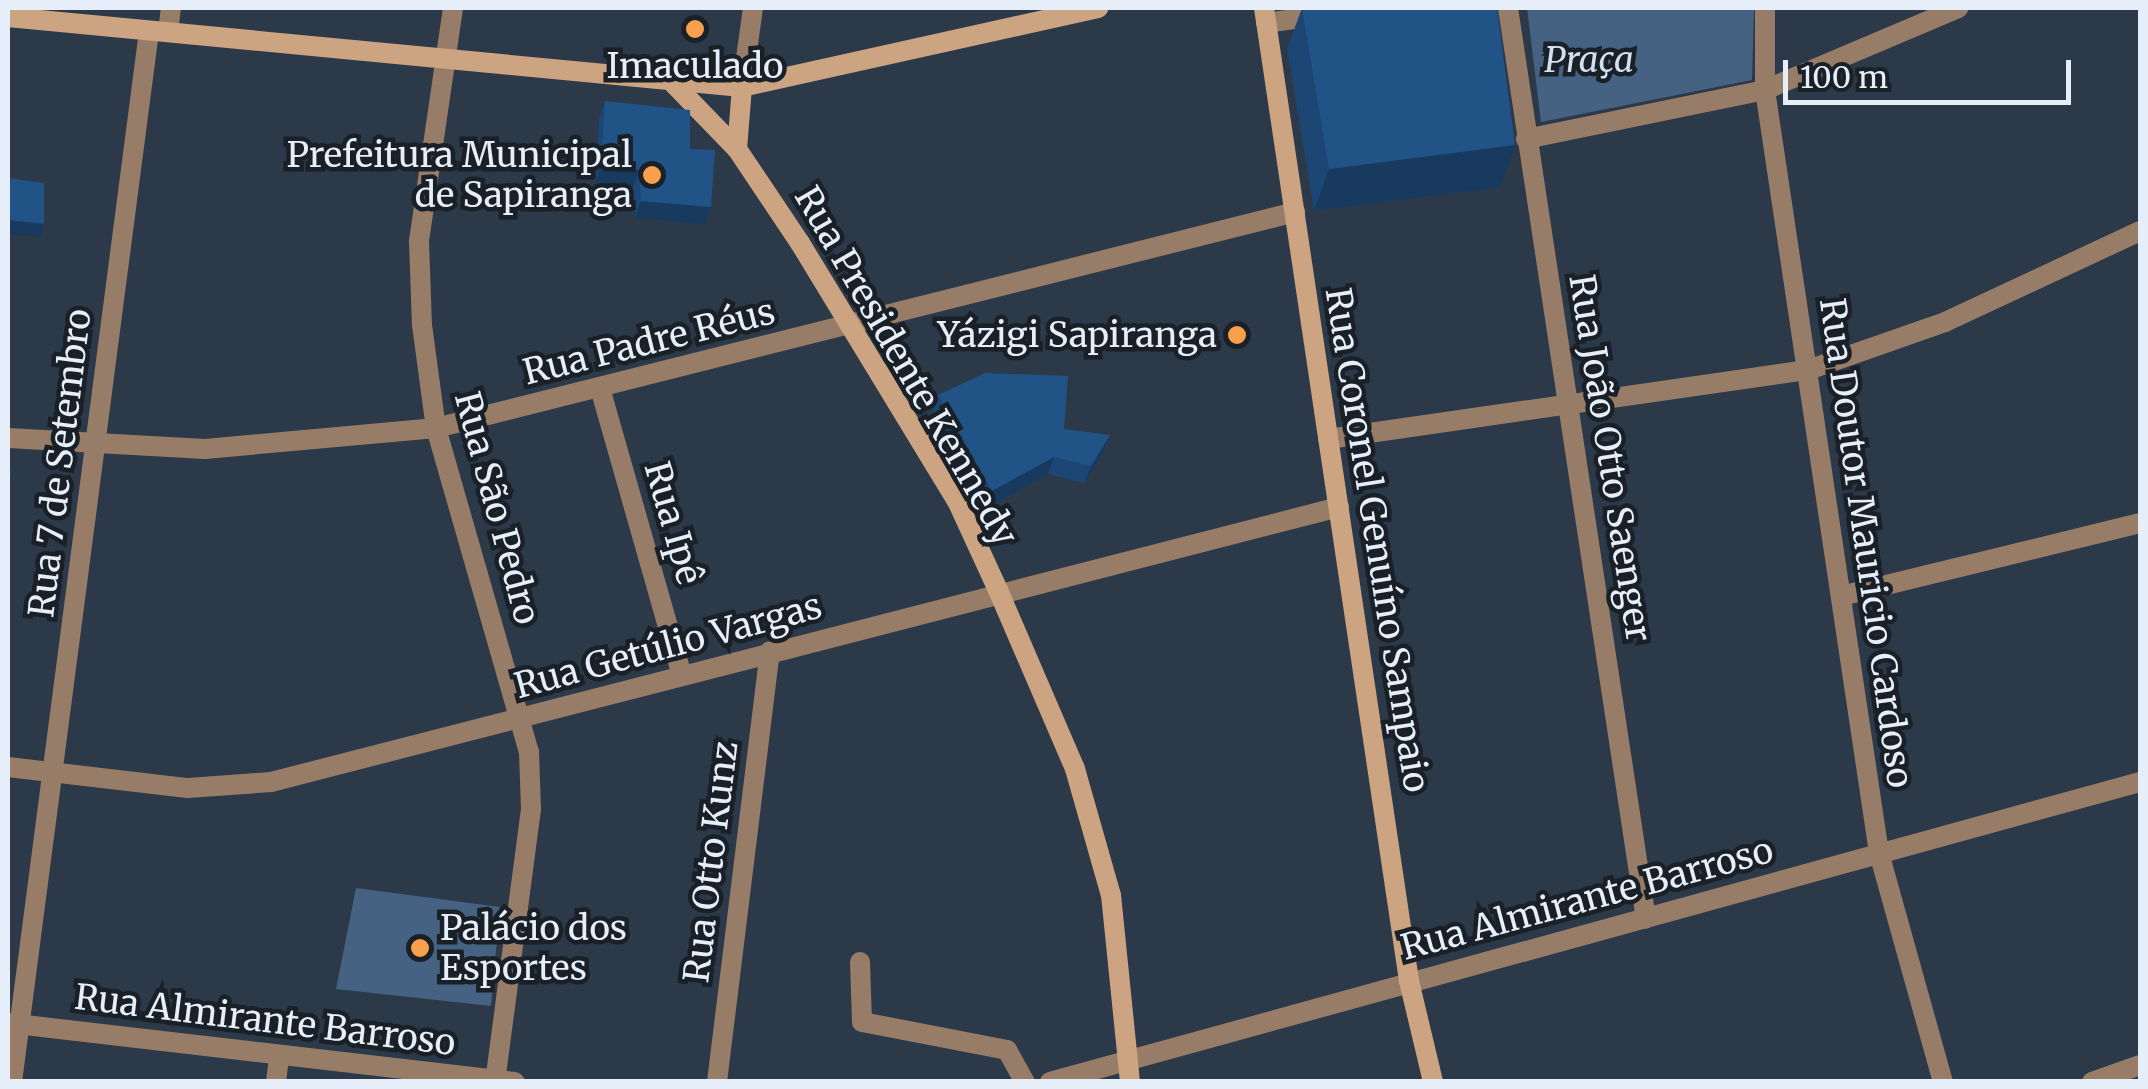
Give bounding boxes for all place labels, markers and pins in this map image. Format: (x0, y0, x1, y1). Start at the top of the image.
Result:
marker: Imaculado (684, 18, 706, 40)
place label: Imaculado (606, 45, 784, 87)
place label: Prefeitura Municipal de Sapiranga (286, 134, 632, 216)
marker: Prefeitura Municipal de Sapiranga (641, 164, 663, 186)
place label: Yázigi Sapiranga (937, 314, 1217, 356)
marker: Yázigi Sapiranga (1226, 324, 1248, 346)
place label: Palácio dos Esportes (440, 907, 627, 989)
marker: Palácio dos Esportes (409, 937, 431, 959)

